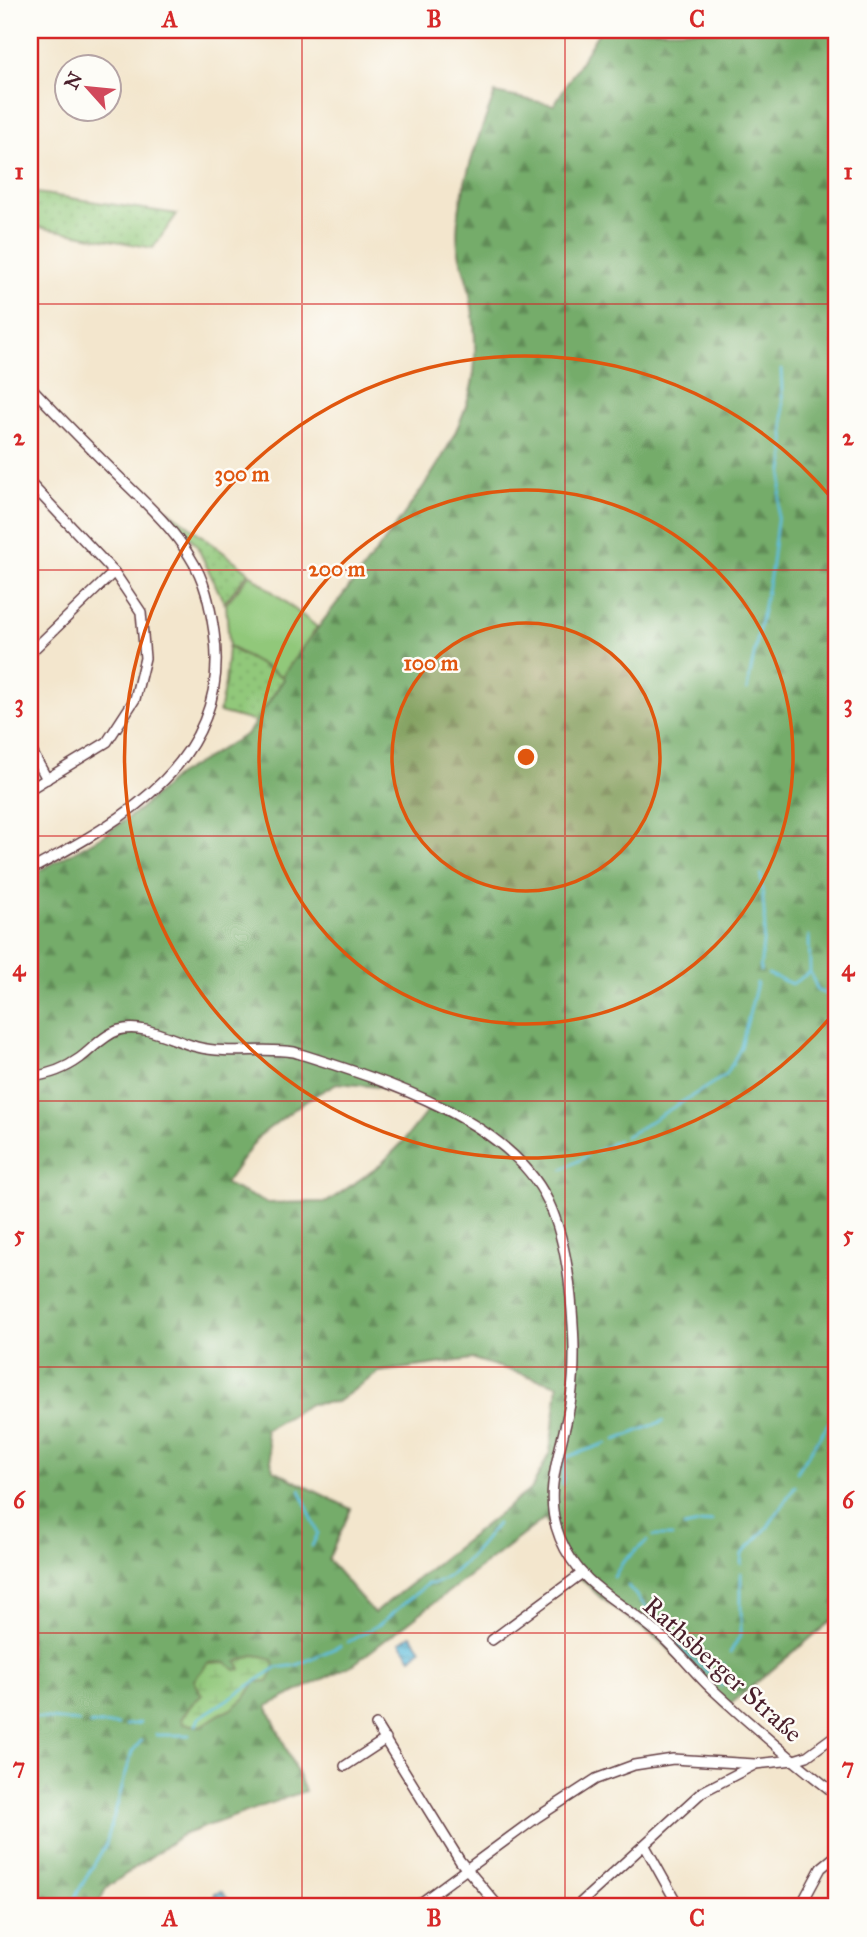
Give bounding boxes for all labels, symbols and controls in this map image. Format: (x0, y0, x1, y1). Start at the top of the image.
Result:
text: A (160, 5, 178, 33)
text: B (426, 5, 442, 33)
text: C (689, 5, 705, 33)
north arrow (52, 52, 122, 122)
text: N (59, 68, 87, 93)
text: 1 (14, 157, 24, 185)
text: 1 (843, 157, 853, 185)
text: 2 (13, 423, 25, 451)
text: 2 (842, 423, 854, 451)
text: 300 m (214, 461, 270, 487)
text: 200 m (309, 556, 366, 582)
text: 100 m (404, 650, 459, 676)
text: 3 (14, 689, 24, 718)
text: 3 (843, 689, 853, 718)
centre of rings (514, 745, 538, 769)
text: 4 (13, 954, 27, 982)
text: 4 (842, 954, 856, 982)
text: 5 (14, 1220, 25, 1248)
text: 5 (843, 1220, 854, 1248)
text: 6 (13, 1486, 26, 1514)
text: 6 (842, 1486, 855, 1514)
street label: Rathsberger Straße (637, 1589, 809, 1749)
text: 7 (13, 1752, 25, 1780)
text: 7 (842, 1752, 854, 1780)
text: A (160, 1904, 178, 1932)
text: B (426, 1904, 442, 1932)
text: C (689, 1904, 705, 1932)

